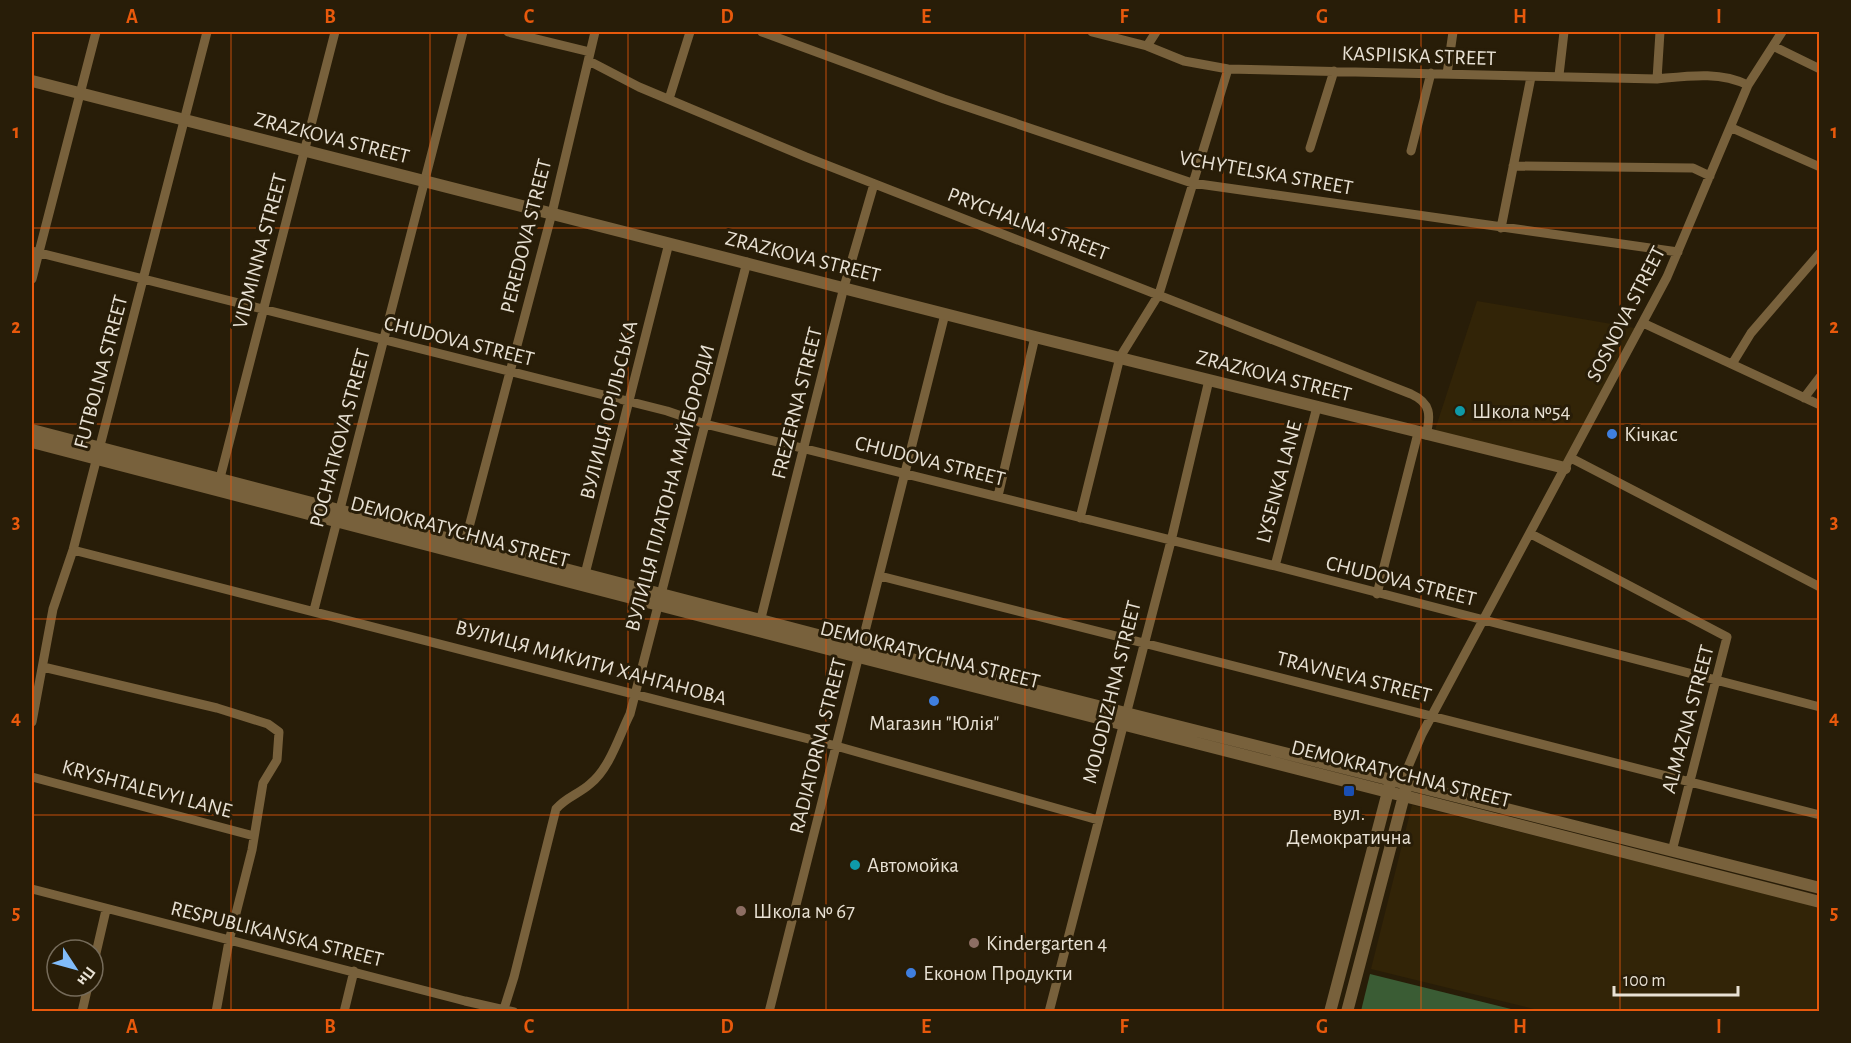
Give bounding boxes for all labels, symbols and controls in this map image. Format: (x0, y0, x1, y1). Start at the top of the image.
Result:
text: A (126, 7, 138, 27)
text: B (324, 7, 336, 27)
text: C (524, 7, 535, 27)
text: D (720, 7, 734, 27)
text: E (921, 7, 931, 27)
text: F (1119, 7, 1129, 27)
text: G (1316, 7, 1328, 27)
text: H (1513, 7, 1527, 27)
text: I (1716, 7, 1722, 27)
street label: KASPIISKA STREET (1341, 43, 1497, 69)
street label: ZRAZKOVA STREET (252, 109, 412, 167)
text: 1 (12, 122, 20, 142)
text: 1 (1830, 122, 1838, 142)
street label: VCHYTELSKA STREET (1177, 147, 1355, 199)
street label: PEREDOVA STREET (497, 157, 555, 315)
street label: VIDMINNA STREET (229, 171, 291, 331)
street label: PRYCHALNA STREET (945, 184, 1111, 264)
street label: ZRAZKOVA STREET (723, 228, 883, 286)
street label: SOSNOVA STREET (1583, 243, 1669, 385)
street label: FUTBOLNA STREET (70, 293, 132, 451)
street label: CHUDOVA STREET (382, 312, 536, 370)
text: 2 (11, 317, 21, 337)
text: 2 (1829, 317, 1839, 337)
street label: ВУЛИЦЯ ОРІЛЬСЬКА (577, 318, 641, 502)
street label: FREZERNA STREET (768, 325, 826, 481)
street label: ВУЛИЦЯ ПЛАТОНА МАЙБОРОДИ (621, 342, 718, 634)
street label: POCHATKOVA STREET (306, 346, 374, 530)
street label: ZRAZKOVA STREET (1194, 347, 1354, 405)
place label: Школа №54 (1472, 401, 1571, 422)
marker: Школа №54 (1453, 404, 1467, 418)
street label: LYSENKA LANE (1253, 419, 1305, 545)
place label: Кічкас (1624, 424, 1678, 445)
marker: Кічкас (1605, 427, 1619, 441)
street label: CHUDOVA STREET (853, 432, 1007, 490)
street label: DEMOKRATYCHNA STREET (348, 493, 572, 571)
text: 3 (12, 512, 20, 532)
text: 3 (1830, 512, 1838, 532)
street label: CHUDOVA STREET (1324, 552, 1478, 610)
street label: MOLODIZHNA STREET (1079, 598, 1145, 786)
street label: ВУЛИЦЯ МИКИТИ ХАНГАНОВА (453, 617, 729, 709)
street label: DEMOKRATYCHNA STREET (818, 618, 1042, 692)
street label: ALMAZNA STREET (1658, 643, 1718, 795)
street label: TRAVNEVA STREET (1274, 648, 1434, 706)
street label: RADIATORNA STREET (786, 656, 850, 836)
marker: Магазин "Юлія" (927, 694, 941, 708)
text: 4 (11, 708, 21, 728)
text: 4 (1829, 708, 1839, 728)
place label: Магазин "Юлія" (869, 713, 999, 734)
street label: DEMOKRATYCHNA STREET (1289, 737, 1513, 811)
street label: KRYSHTALEVYI LANE (60, 756, 234, 822)
marker: вул. Демократична (1342, 784, 1356, 798)
place label: вул. Демократична (1287, 803, 1412, 848)
place label: Автомойка (867, 855, 959, 876)
marker: Автомойка (848, 858, 862, 872)
street label: RESPUBLIKANSKA STREET (169, 897, 385, 971)
place label: Школа № 67 (753, 901, 855, 922)
text: 5 (12, 903, 20, 923)
text: 5 (1830, 903, 1838, 923)
marker: Школа № 67 (734, 904, 748, 918)
place label: Kindergarten 4 (986, 933, 1107, 954)
marker: Kindergarten 4 (967, 936, 981, 950)
north arrow (45, 938, 105, 998)
scale bar (1614, 959, 1738, 997)
place label: Економ Продукти (923, 963, 1073, 984)
text: Пн (74, 964, 99, 989)
marker: Економ Продукти (904, 966, 918, 980)
text: 100 m (1623, 972, 1666, 990)
text: A (126, 1017, 138, 1037)
text: B (324, 1017, 336, 1037)
text: C (524, 1017, 535, 1037)
text: D (720, 1017, 734, 1037)
text: E (921, 1017, 931, 1037)
text: F (1119, 1017, 1129, 1037)
text: G (1316, 1017, 1328, 1037)
text: H (1513, 1017, 1527, 1037)
text: I (1716, 1017, 1722, 1037)

